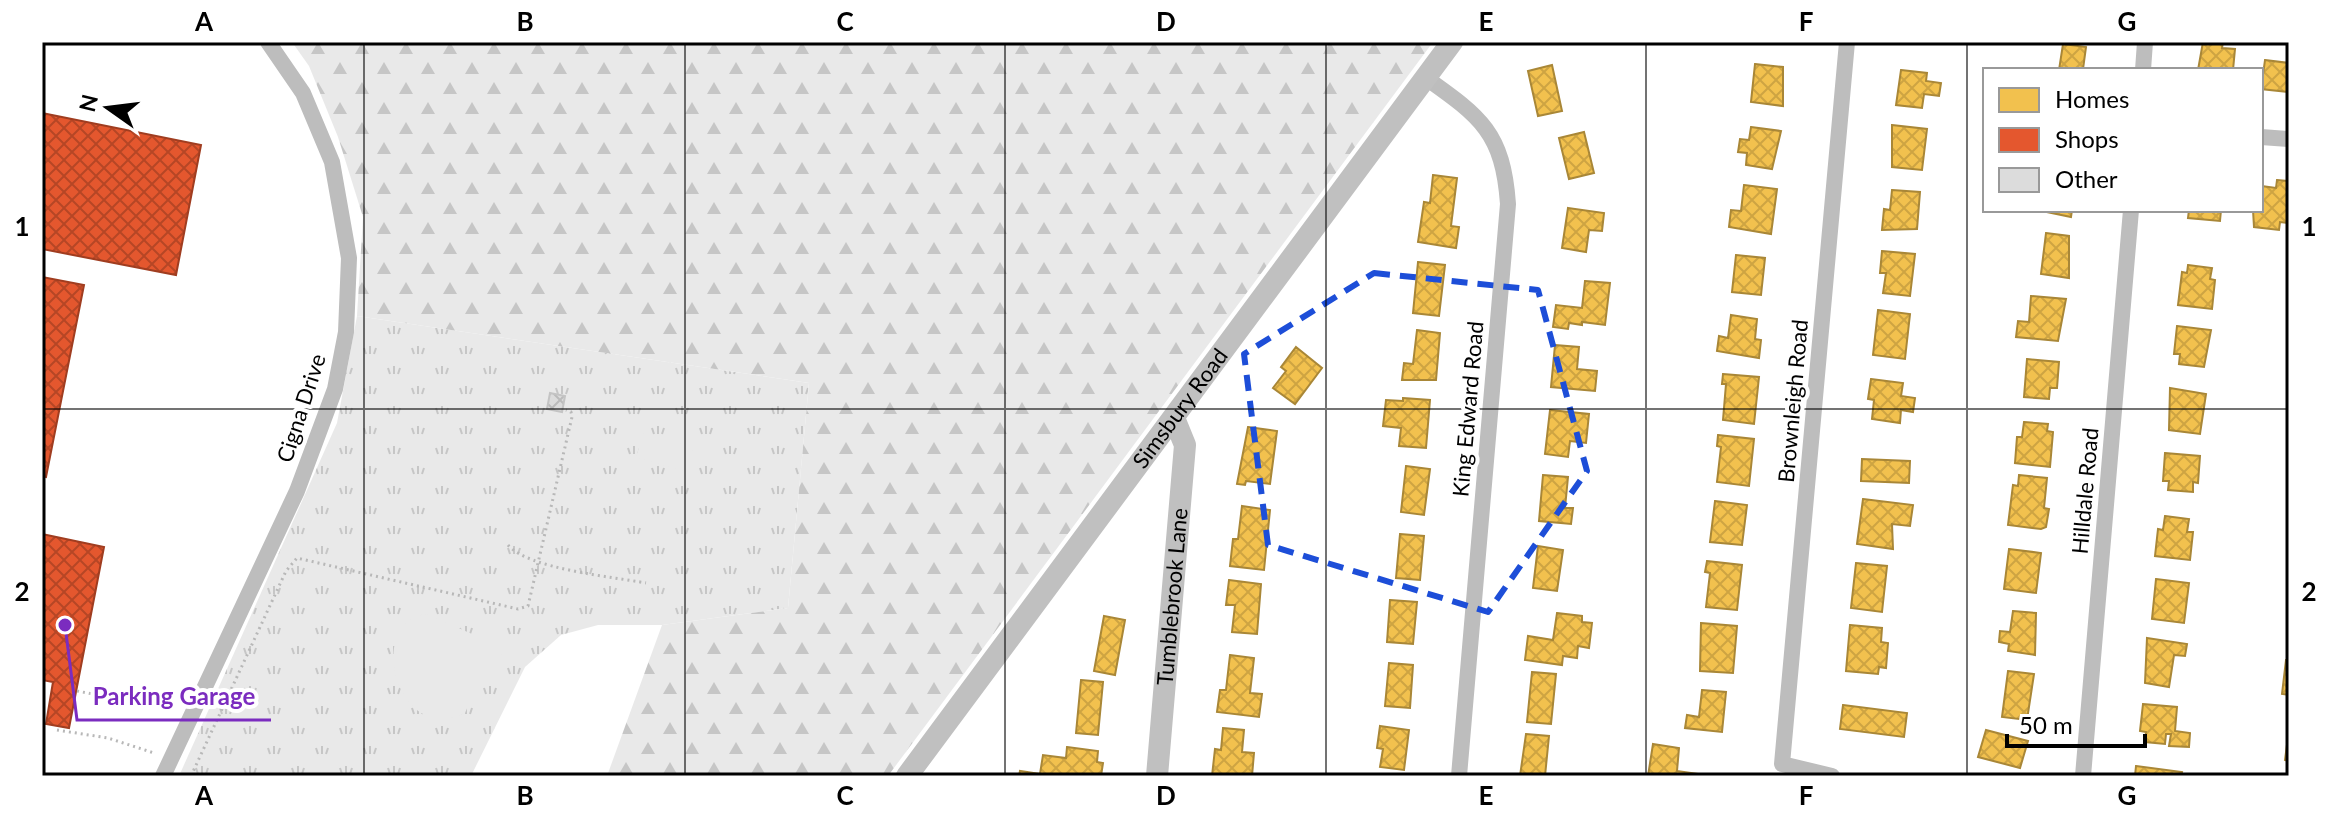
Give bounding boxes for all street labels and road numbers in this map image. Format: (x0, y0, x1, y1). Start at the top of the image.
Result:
street label: Brownleigh Road (1772, 318, 1813, 484)
street label: King Edward Road (1446, 320, 1489, 498)
street label: Simsbury Road (1126, 343, 1233, 473)
street label: Cigna Drive (270, 350, 331, 466)
street label: Hilldale Road (2066, 427, 2103, 555)
street label: Tumblebrook Lane (1151, 507, 1193, 686)

